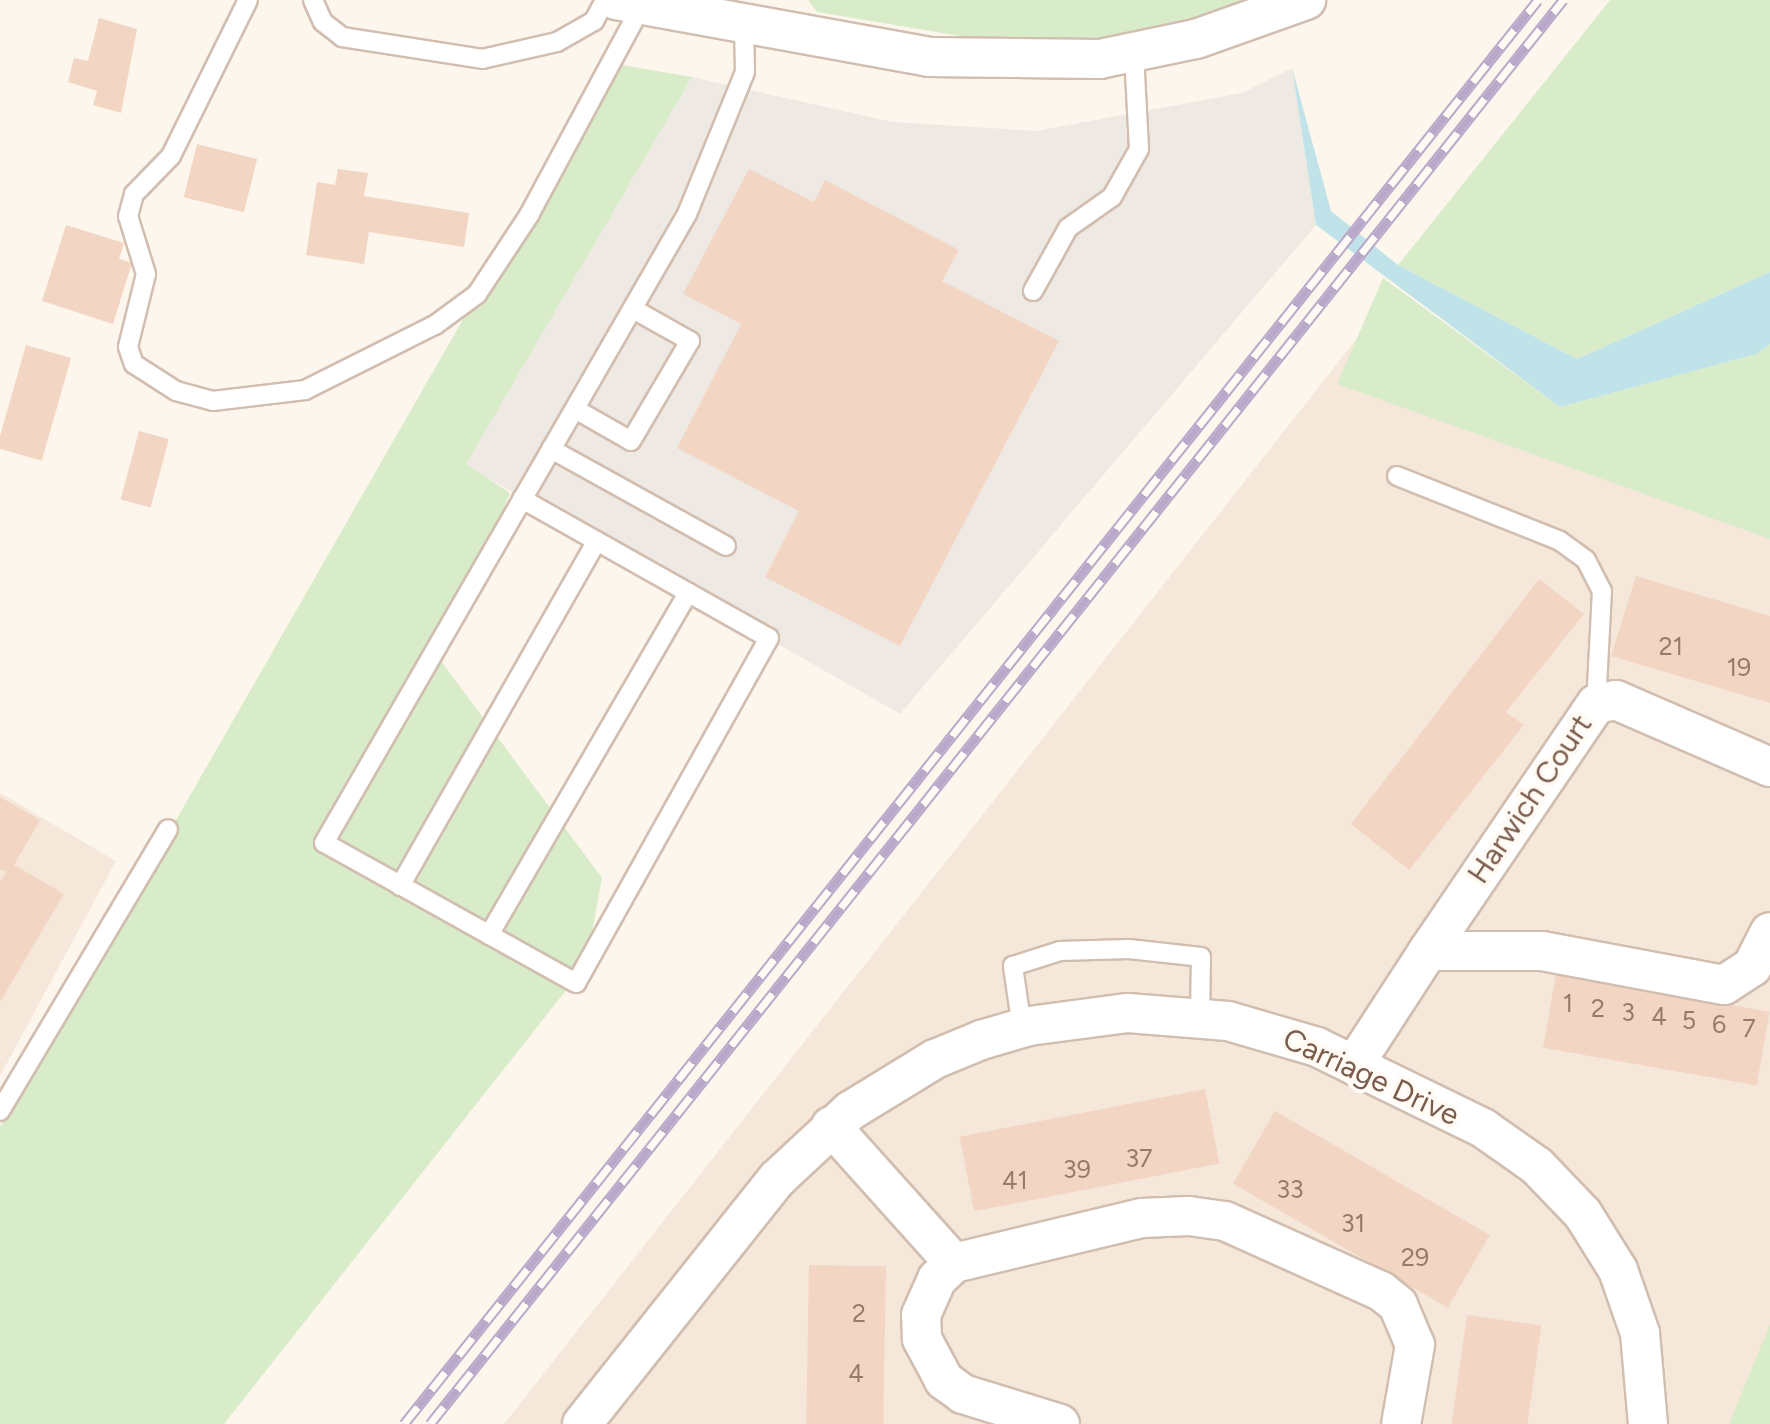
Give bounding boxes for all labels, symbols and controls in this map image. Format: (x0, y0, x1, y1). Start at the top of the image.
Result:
house number: 21 (1659, 631, 1683, 661)
house number: 19 (1727, 652, 1751, 682)
street label: Harwich Court (1460, 708, 1600, 890)
house number: 1 (1563, 988, 1573, 1018)
house number: 2 (1591, 993, 1605, 1023)
house number: 3 (1621, 997, 1635, 1027)
house number: 4 (1651, 1001, 1667, 1031)
house number: 5 (1682, 1005, 1696, 1035)
house number: 6 (1712, 1009, 1726, 1039)
house number: 7 (1742, 1013, 1756, 1043)
street label: Carriage Drive (1277, 1020, 1465, 1134)
house number: 37 (1125, 1143, 1153, 1173)
house number: 39 (1063, 1154, 1091, 1184)
house number: 41 (1002, 1165, 1028, 1195)
house number: 33 (1276, 1174, 1304, 1204)
house number: 31 (1341, 1208, 1365, 1238)
house number: 29 (1401, 1242, 1429, 1272)
house number: 2 (852, 1298, 866, 1328)
house number: 4 (848, 1358, 864, 1388)

